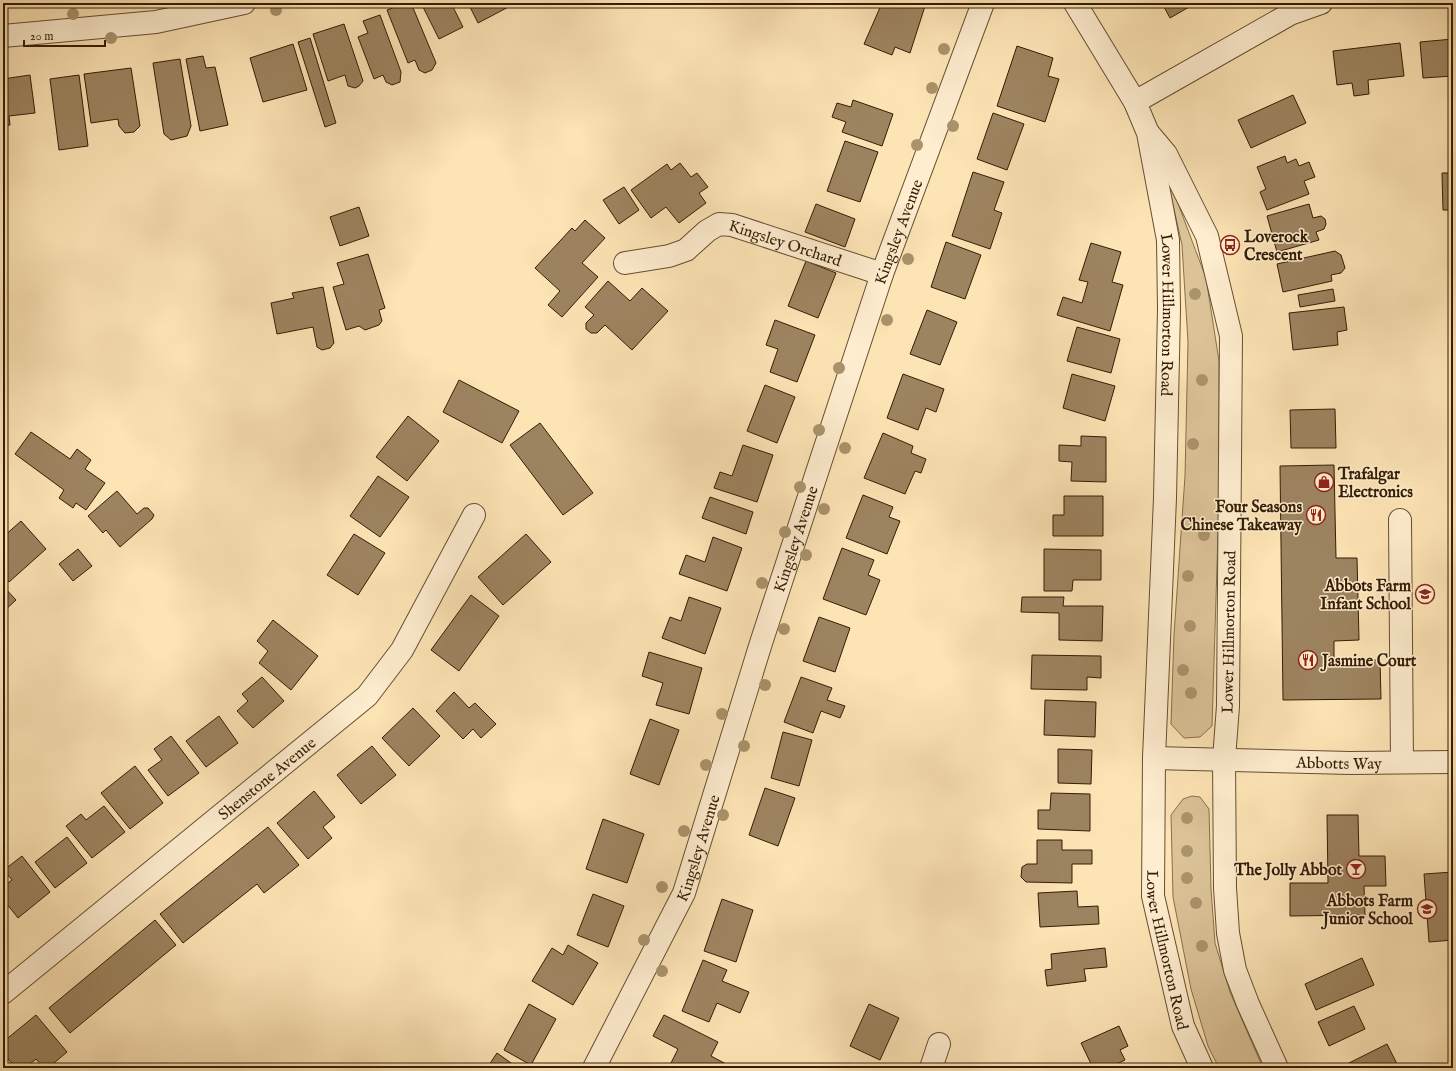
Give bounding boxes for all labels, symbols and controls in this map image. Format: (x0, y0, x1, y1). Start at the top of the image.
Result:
scale bar (24, 22, 105, 48)
text: 20 m (30, 29, 53, 44)
street label: Kingsley Avenue (871, 177, 928, 287)
street label: Kingsley Orchard (726, 217, 844, 272)
place label: Loverock Crescent (1244, 228, 1309, 266)
street label: Lower Hillmorton Road (1155, 232, 1177, 397)
bus stop icon: Loverock Crescent (1219, 234, 1241, 256)
place label: Trafalgar Electronics (1337, 465, 1413, 503)
shop icon: Trafalgar Electronics (1313, 471, 1335, 493)
street label: Kingsley Avenue (770, 484, 824, 595)
place label: Four Seasons Chinese Takeaway (1180, 498, 1303, 536)
restaurant icon: Four Seasons Chinese Takeaway (1305, 504, 1327, 526)
street label: Lower Hillmorton Road (1219, 550, 1241, 714)
place label: Abbots Farm Infant School (1320, 577, 1412, 615)
school or university icon: Abbots Farm Infant School (1414, 583, 1436, 605)
restaurant icon: Jasmine Court (1297, 649, 1319, 671)
place label: Jasmine Court (1320, 652, 1417, 672)
street label: Shenstone Avenue (215, 734, 321, 825)
street label: Abbotts Way (1295, 754, 1382, 775)
street label: Kingsley Avenue (673, 793, 726, 906)
bar icon: The Jolly Abbot (1345, 858, 1367, 880)
place label: The Jolly Abbot (1233, 861, 1343, 881)
street label: Lower Hillmorton Road (1141, 870, 1192, 1033)
place label: Abbots Farm Junior School (1321, 892, 1414, 930)
school or university icon: Abbots Farm Junior School (1416, 898, 1438, 920)

